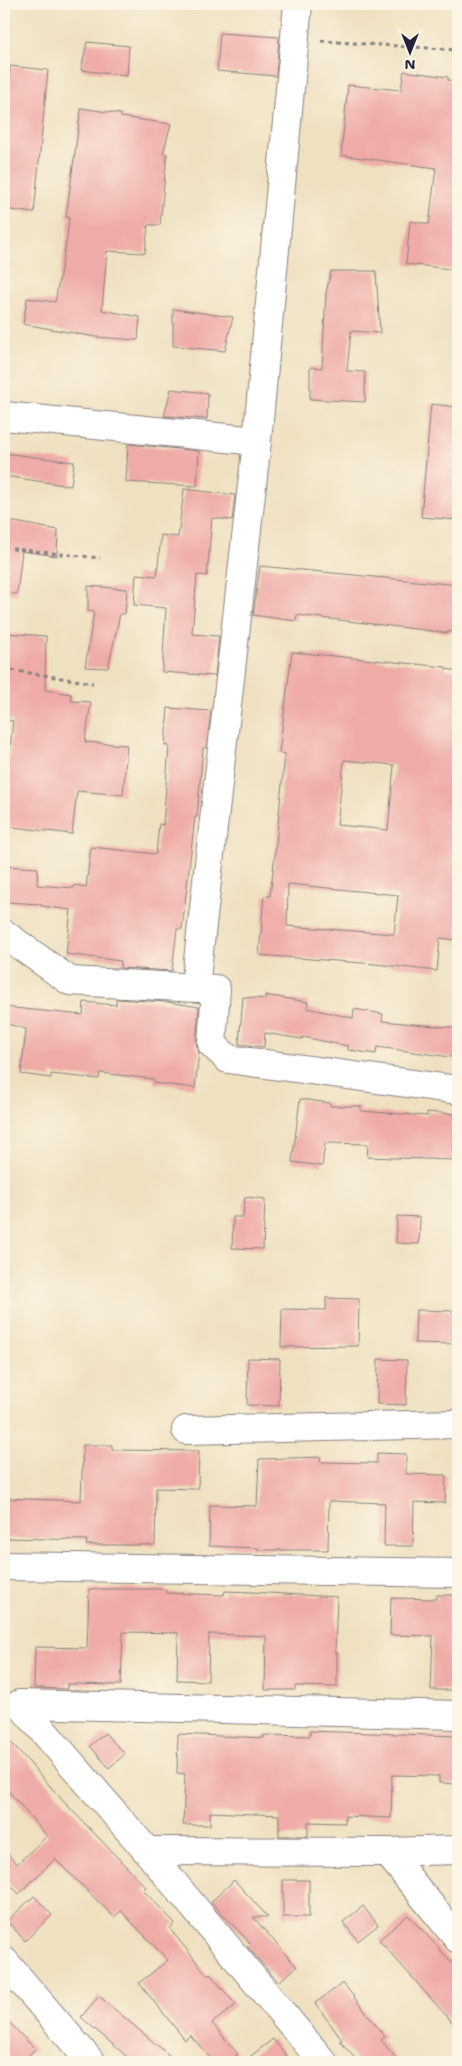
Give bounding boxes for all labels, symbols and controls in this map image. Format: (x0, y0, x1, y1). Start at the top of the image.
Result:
north arrow (384, 28, 434, 78)
text: N (404, 56, 416, 74)

